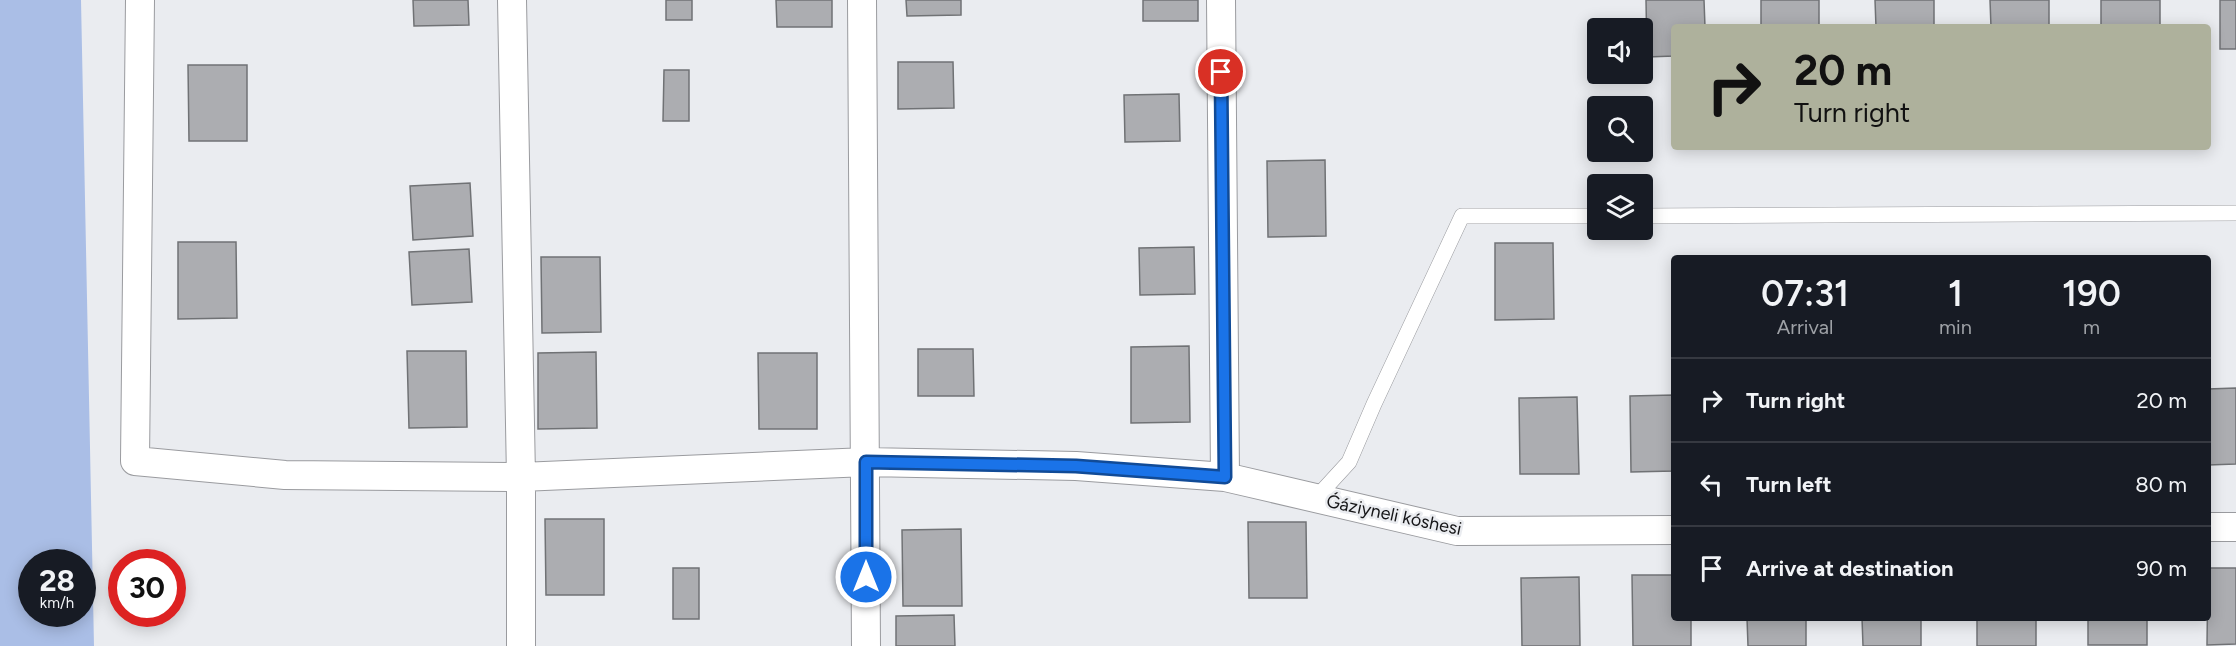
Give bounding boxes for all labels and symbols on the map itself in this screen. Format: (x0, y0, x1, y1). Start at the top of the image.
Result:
pin (1195, 46, 1246, 97)
street label: Ǵáziyneli kóshesi (1324, 490, 1464, 540)
position arrow (834, 545, 898, 609)
speed limit sign: 30 (108, 549, 186, 627)

